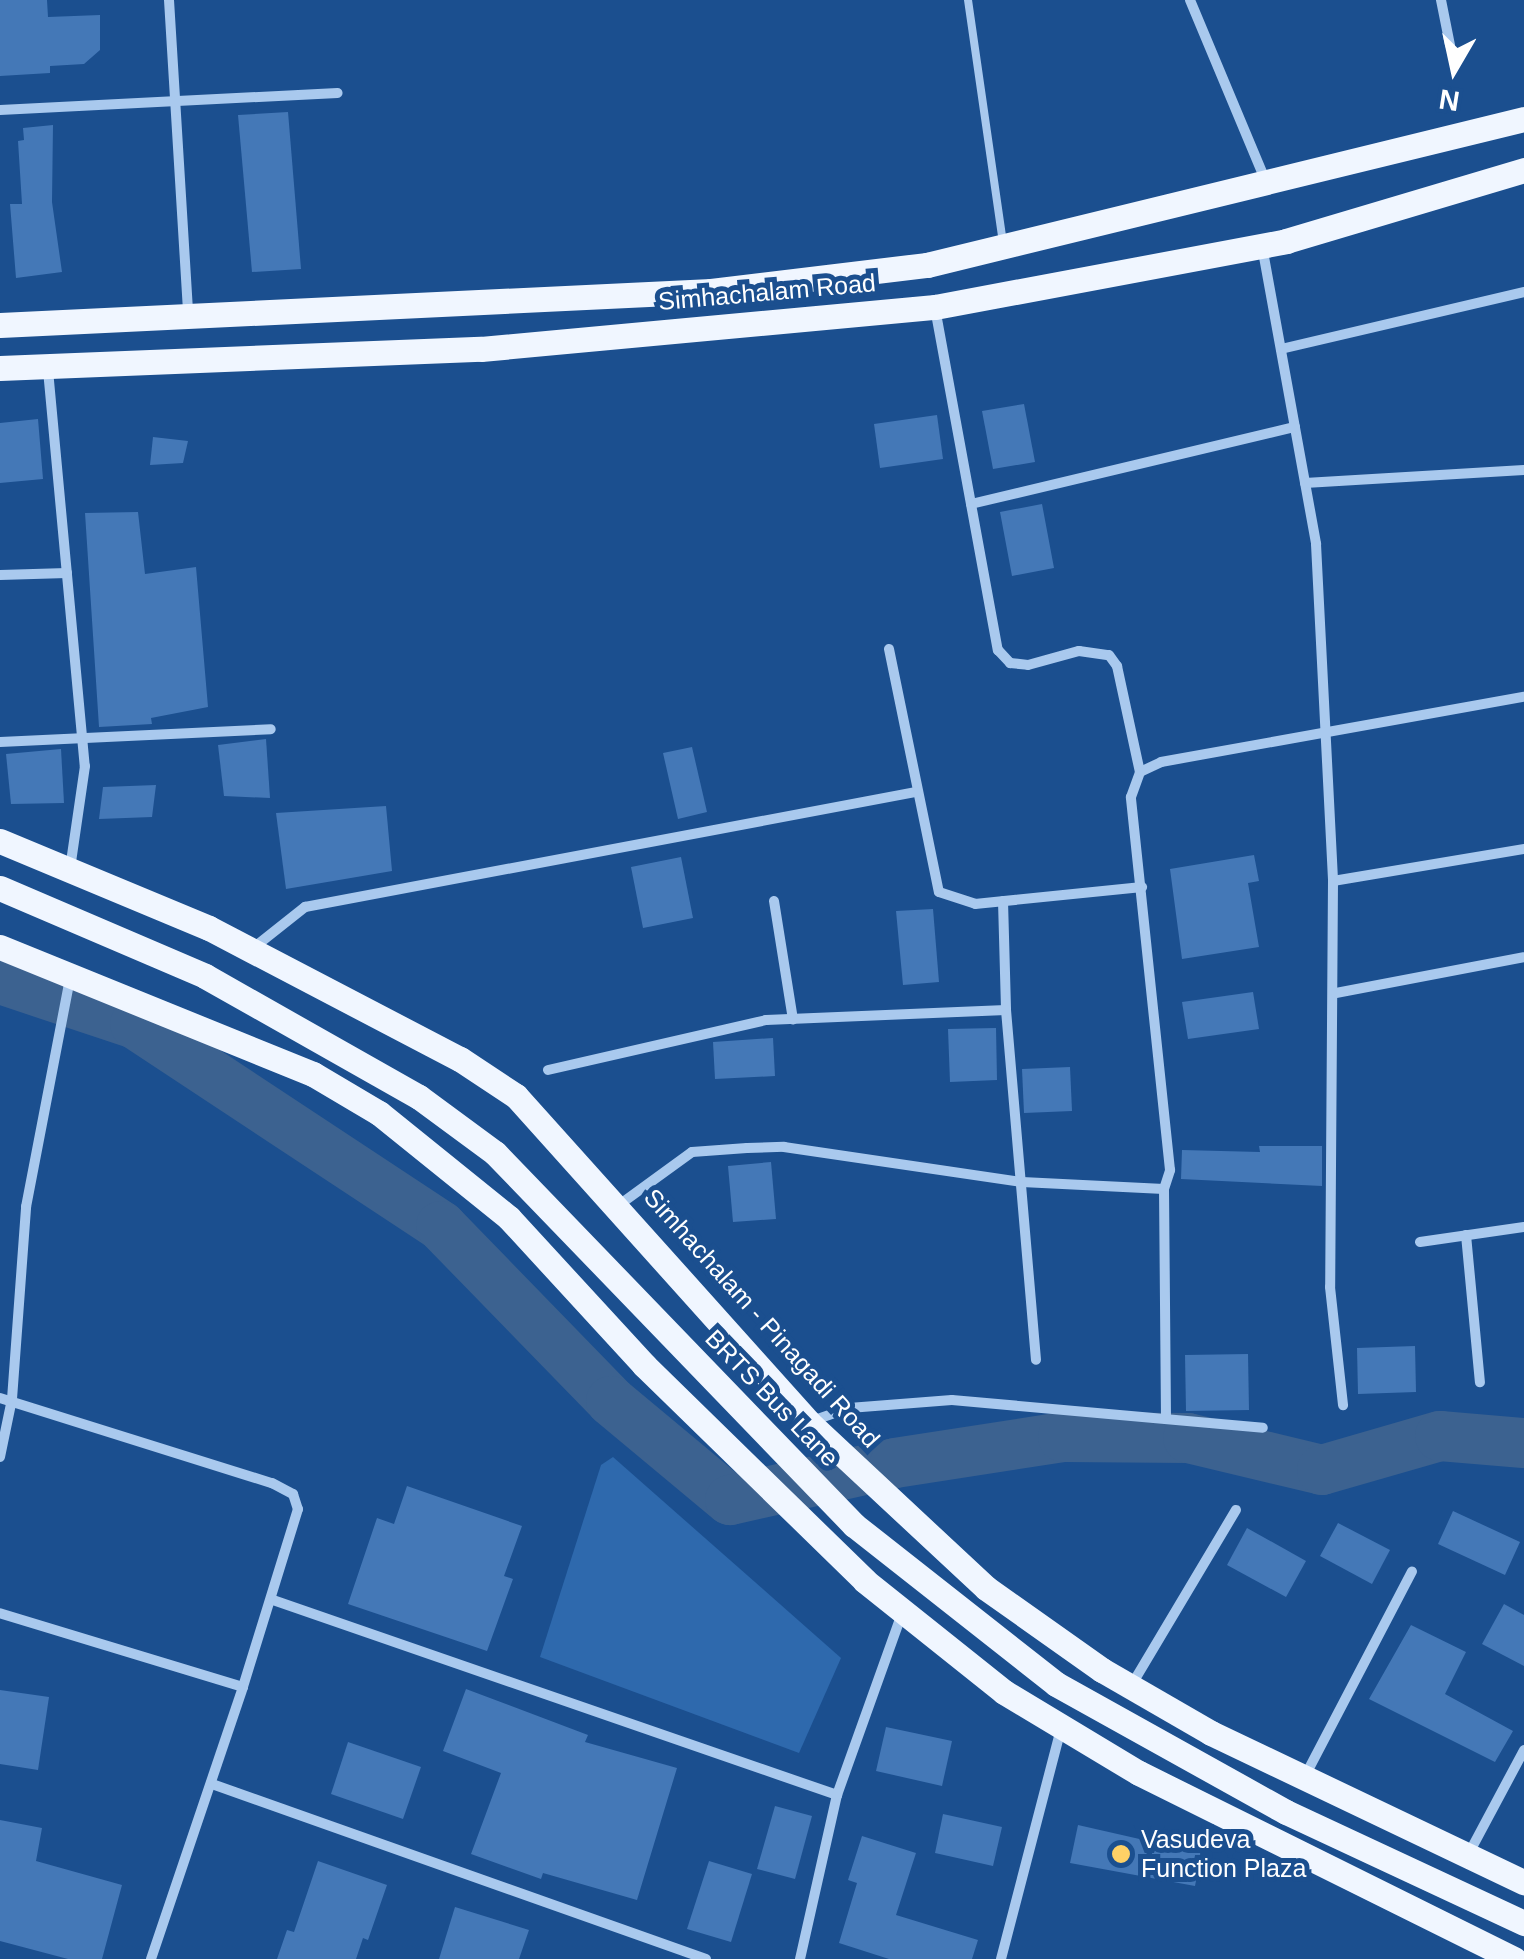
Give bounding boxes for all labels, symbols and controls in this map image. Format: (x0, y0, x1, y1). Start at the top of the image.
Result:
north arrow (1404, 20, 1504, 120)
text: N (1437, 83, 1462, 117)
street label: Simhachalam Road (657, 268, 877, 316)
street label: Simhachalam - Pinagadi Road (638, 1182, 886, 1454)
street label: BRTS Bus Lane (699, 1323, 845, 1473)
place label: Vasudeva Function Plaza (1141, 1825, 1306, 1884)
marker: Vasudeva Function Plaza (1110, 1843, 1132, 1865)

